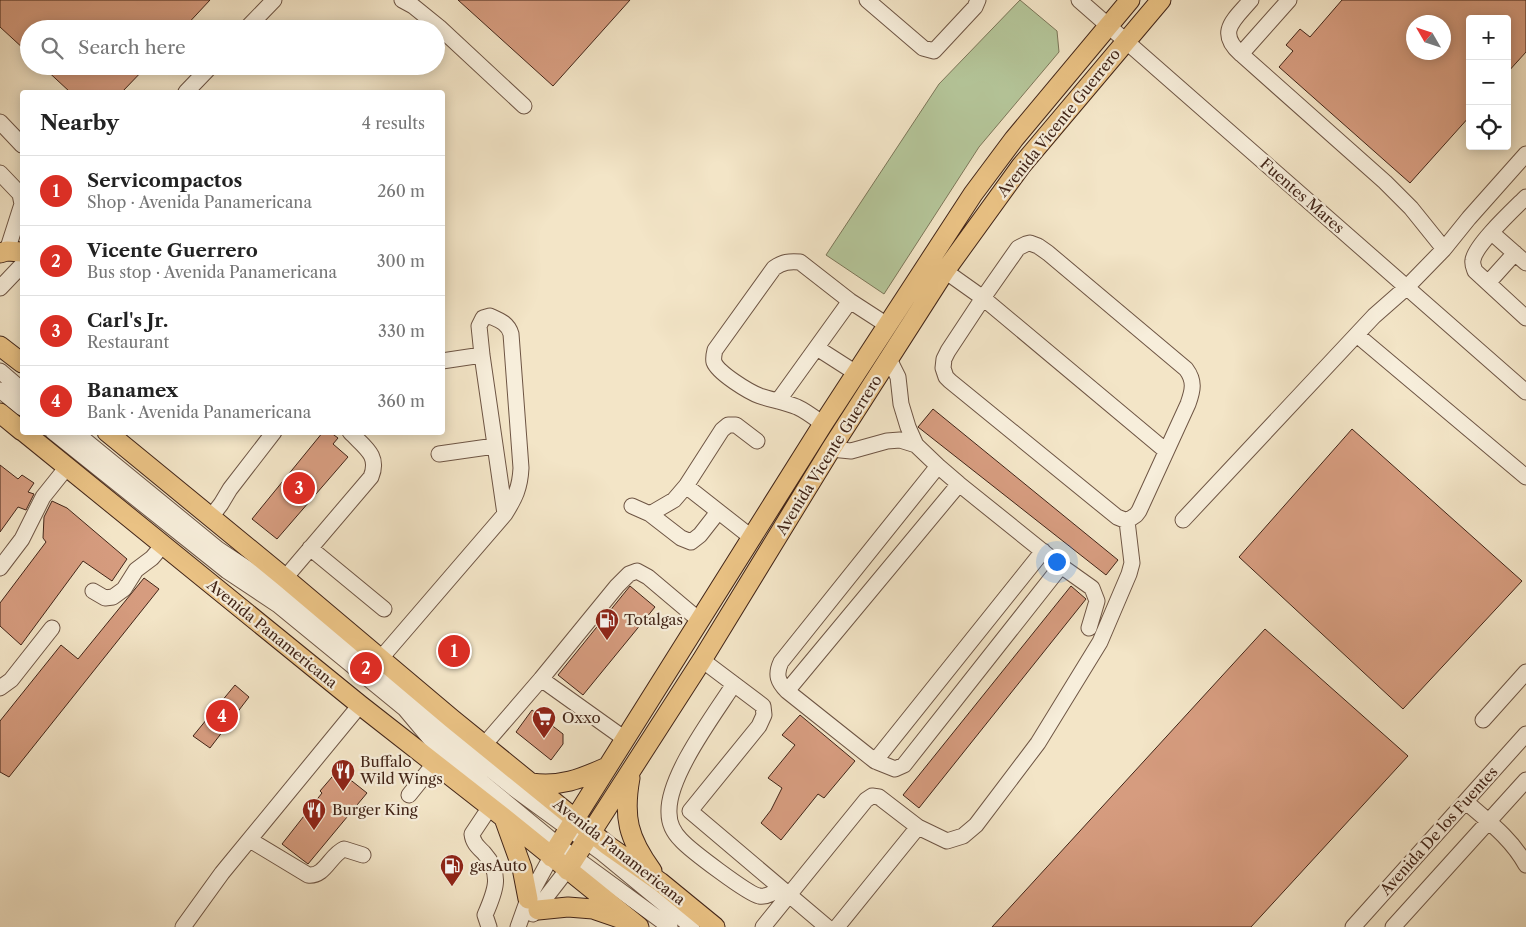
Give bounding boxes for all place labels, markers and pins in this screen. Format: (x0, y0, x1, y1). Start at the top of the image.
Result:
pin: 3 (283, 469, 315, 507)
fuel station icon: Totalgas (594, 607, 620, 641)
place label: Totalgas (624, 610, 683, 629)
pin: 1 (438, 632, 470, 670)
pin: 2 (350, 649, 382, 687)
pin: 4 (206, 697, 238, 735)
supermarket icon: Oxxo (531, 705, 557, 739)
place label: Oxxo (562, 708, 601, 727)
place label: Buffalo Wild Wings (359, 752, 443, 788)
restaurant icon: Buffalo Wild Wings (330, 758, 356, 792)
restaurant icon: Burger King (301, 797, 327, 831)
place label: Burger King (332, 800, 418, 819)
fuel station icon: gasAuto (439, 853, 465, 887)
place label: gasAuto (470, 856, 527, 875)

